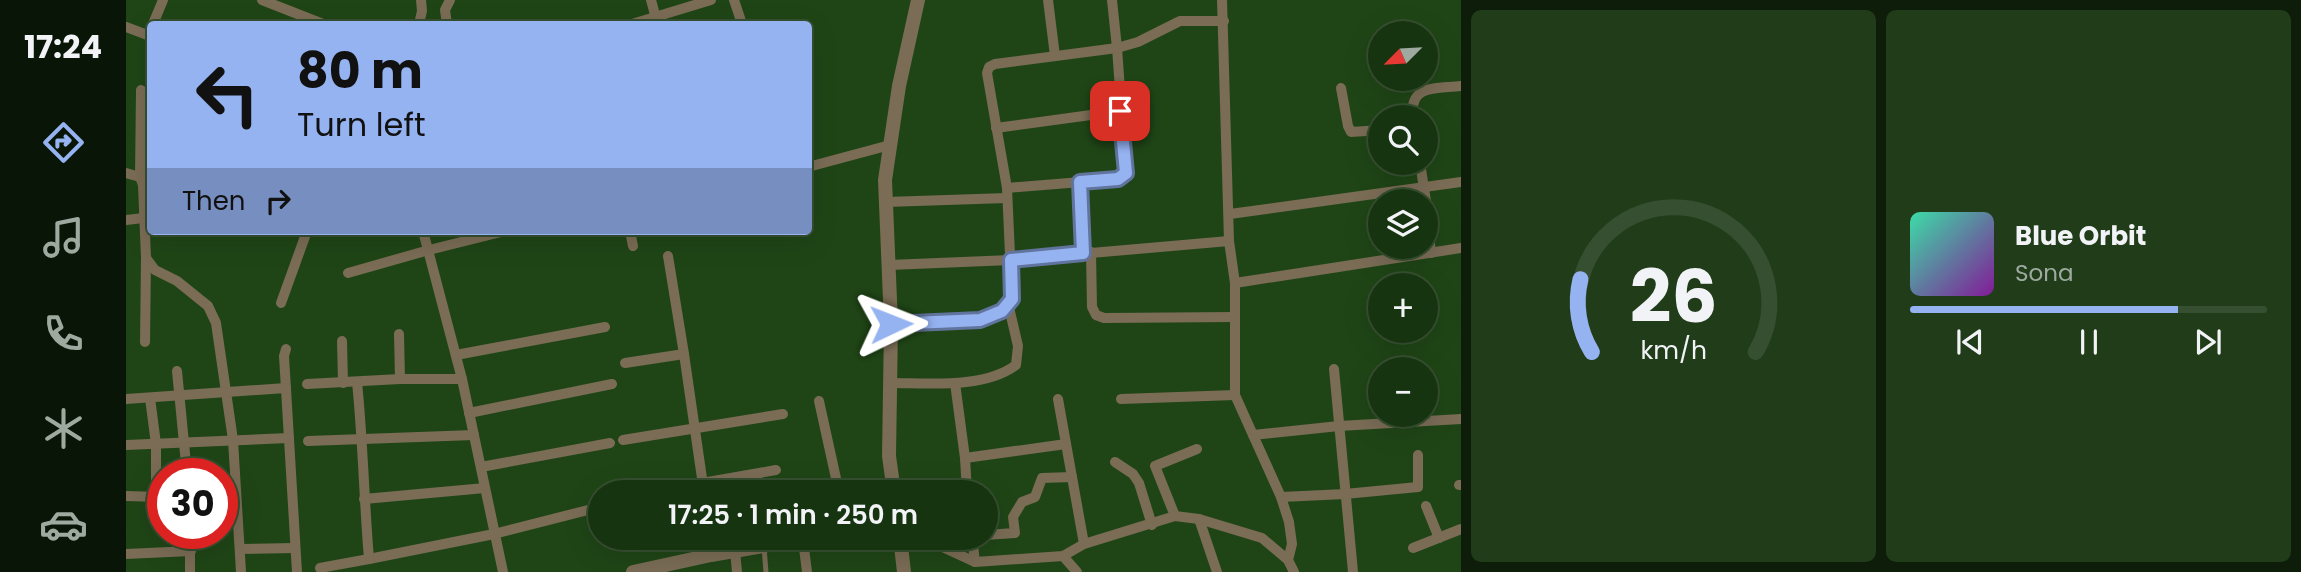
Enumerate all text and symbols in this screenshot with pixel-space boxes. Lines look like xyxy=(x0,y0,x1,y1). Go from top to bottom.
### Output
north arrow xyxy=(1368,21,1438,91)
map controls xyxy=(1368,21,1438,427)
text: 17:24 xyxy=(24,24,102,69)
text: 80 m xyxy=(297,37,423,105)
icon: left xyxy=(182,49,273,140)
pin xyxy=(1090,81,1150,141)
icon: arrive xyxy=(1101,92,1139,130)
text: Turn left xyxy=(297,102,426,147)
button: search xyxy=(1368,105,1438,175)
icon: directions xyxy=(39,118,88,167)
icon: right xyxy=(259,182,297,220)
text: Then xyxy=(182,183,245,219)
button: layers xyxy=(1368,189,1438,259)
icon: music xyxy=(39,213,88,262)
text: Blue Orbit xyxy=(2015,218,2146,254)
text: 26 xyxy=(1630,246,1717,347)
text: Sona xyxy=(2015,257,2074,289)
button: + xyxy=(1368,273,1438,343)
position arrow xyxy=(854,287,928,361)
icon: phone xyxy=(39,309,88,358)
icon: previous xyxy=(1951,323,1989,361)
icon: pause xyxy=(2070,323,2108,361)
icon: next xyxy=(2189,323,2227,361)
text: km/h xyxy=(1640,333,1707,368)
button: − xyxy=(1368,357,1438,427)
icon: climate xyxy=(39,404,88,453)
speed limit sign: 30 xyxy=(147,458,238,549)
text: 17:25 · 1 min · 250 m xyxy=(668,497,918,533)
icon: car xyxy=(39,500,88,549)

